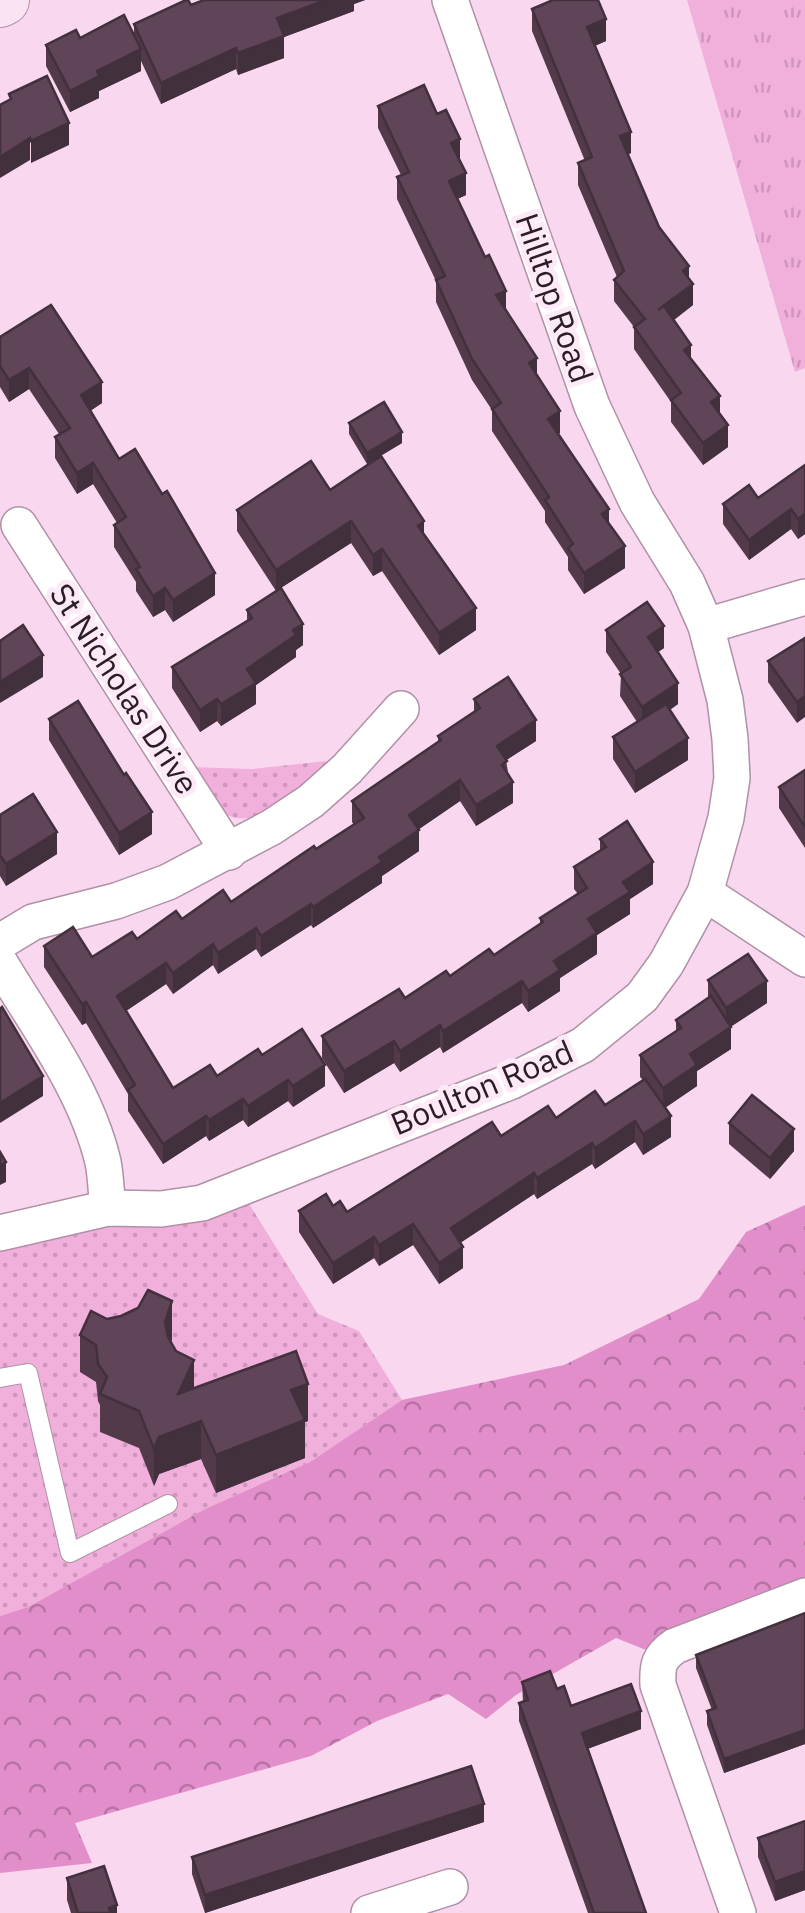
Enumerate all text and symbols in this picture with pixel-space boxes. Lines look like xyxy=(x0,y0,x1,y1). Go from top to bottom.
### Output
street label: Hilltop Road xyxy=(506,207,604,388)
street label: St Nicholas Drive xyxy=(41,575,209,802)
street label: Boulton Road xyxy=(384,1030,579,1144)

